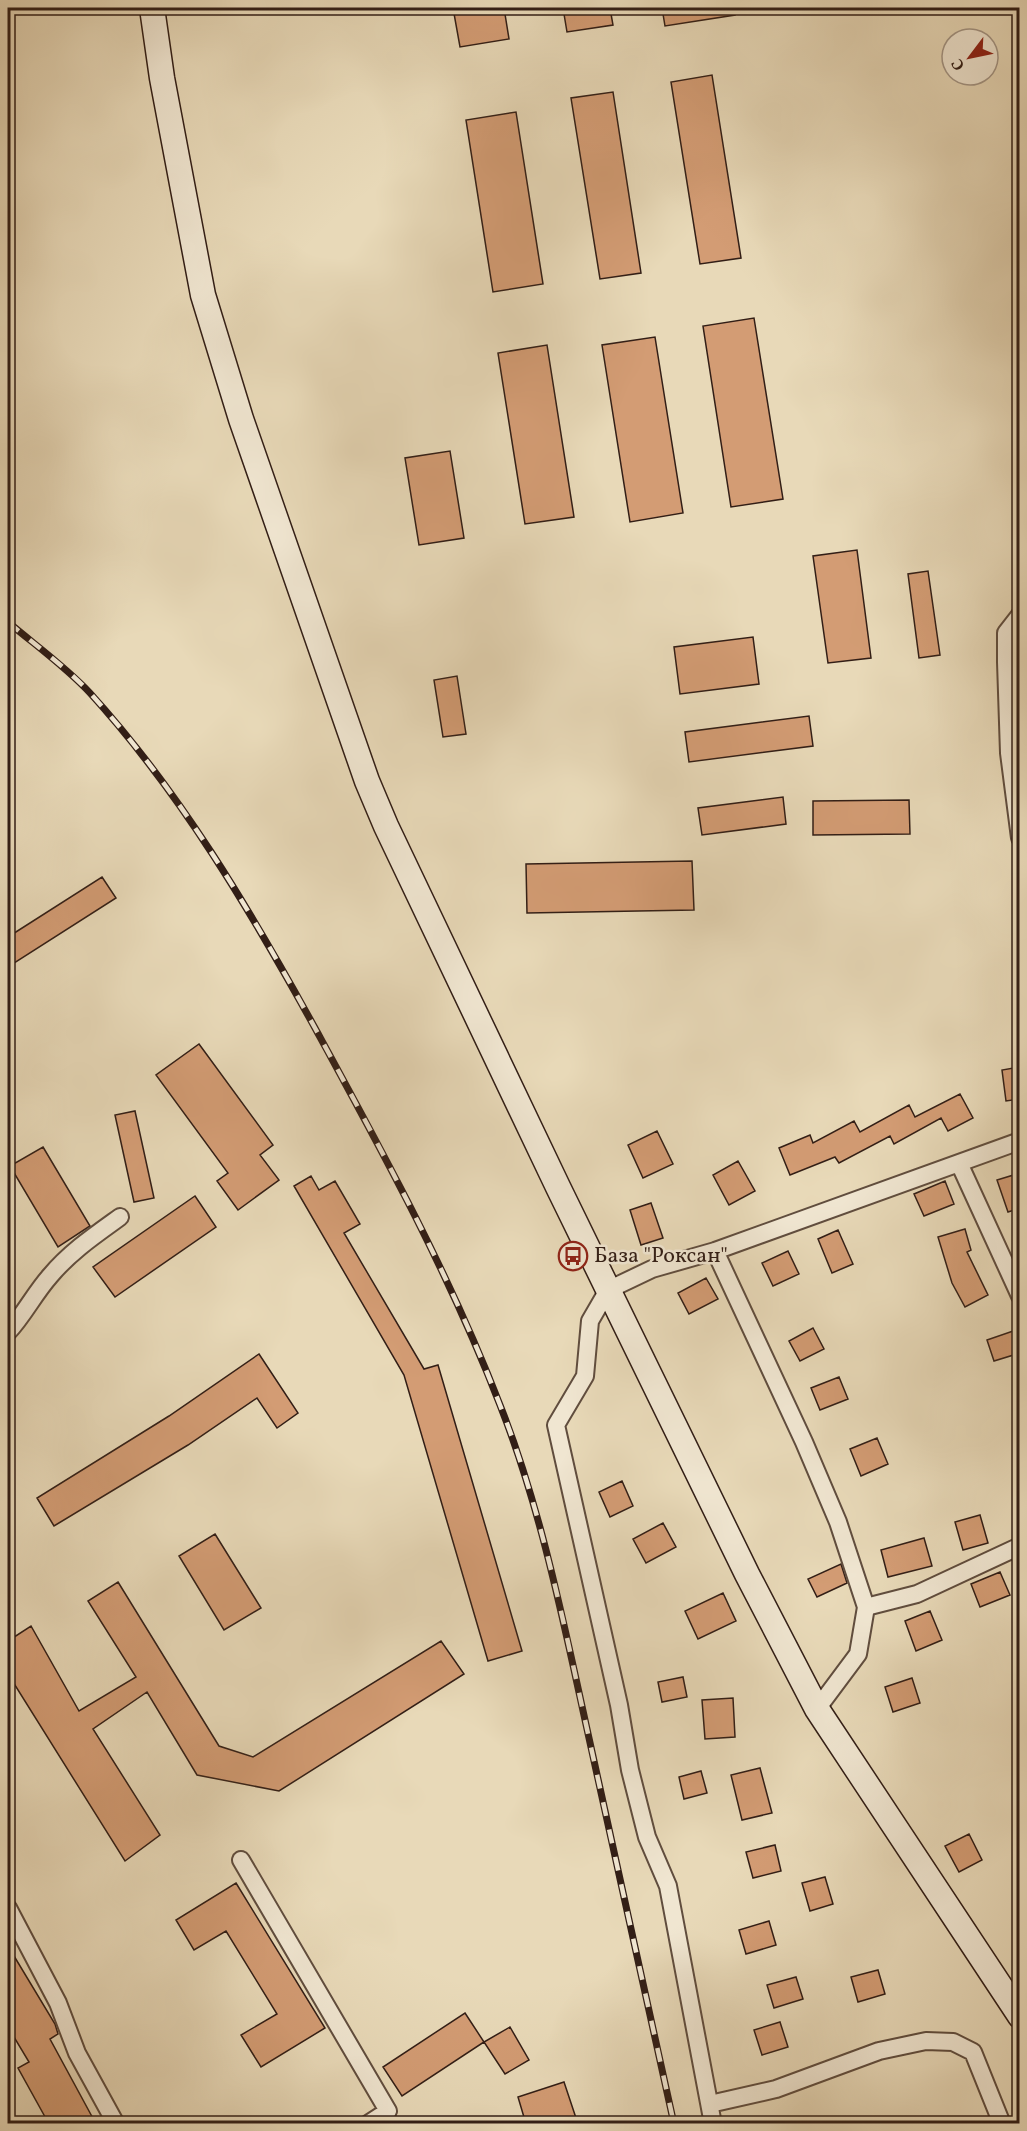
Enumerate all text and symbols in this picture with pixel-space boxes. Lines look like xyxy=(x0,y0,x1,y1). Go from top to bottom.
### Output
north arrow xyxy=(940,27,1000,87)
text: С xyxy=(947,54,971,74)
bus stop icon: База "Роксан" xyxy=(557,1240,589,1272)
place label: База "Роксан" xyxy=(594,1241,728,1272)

